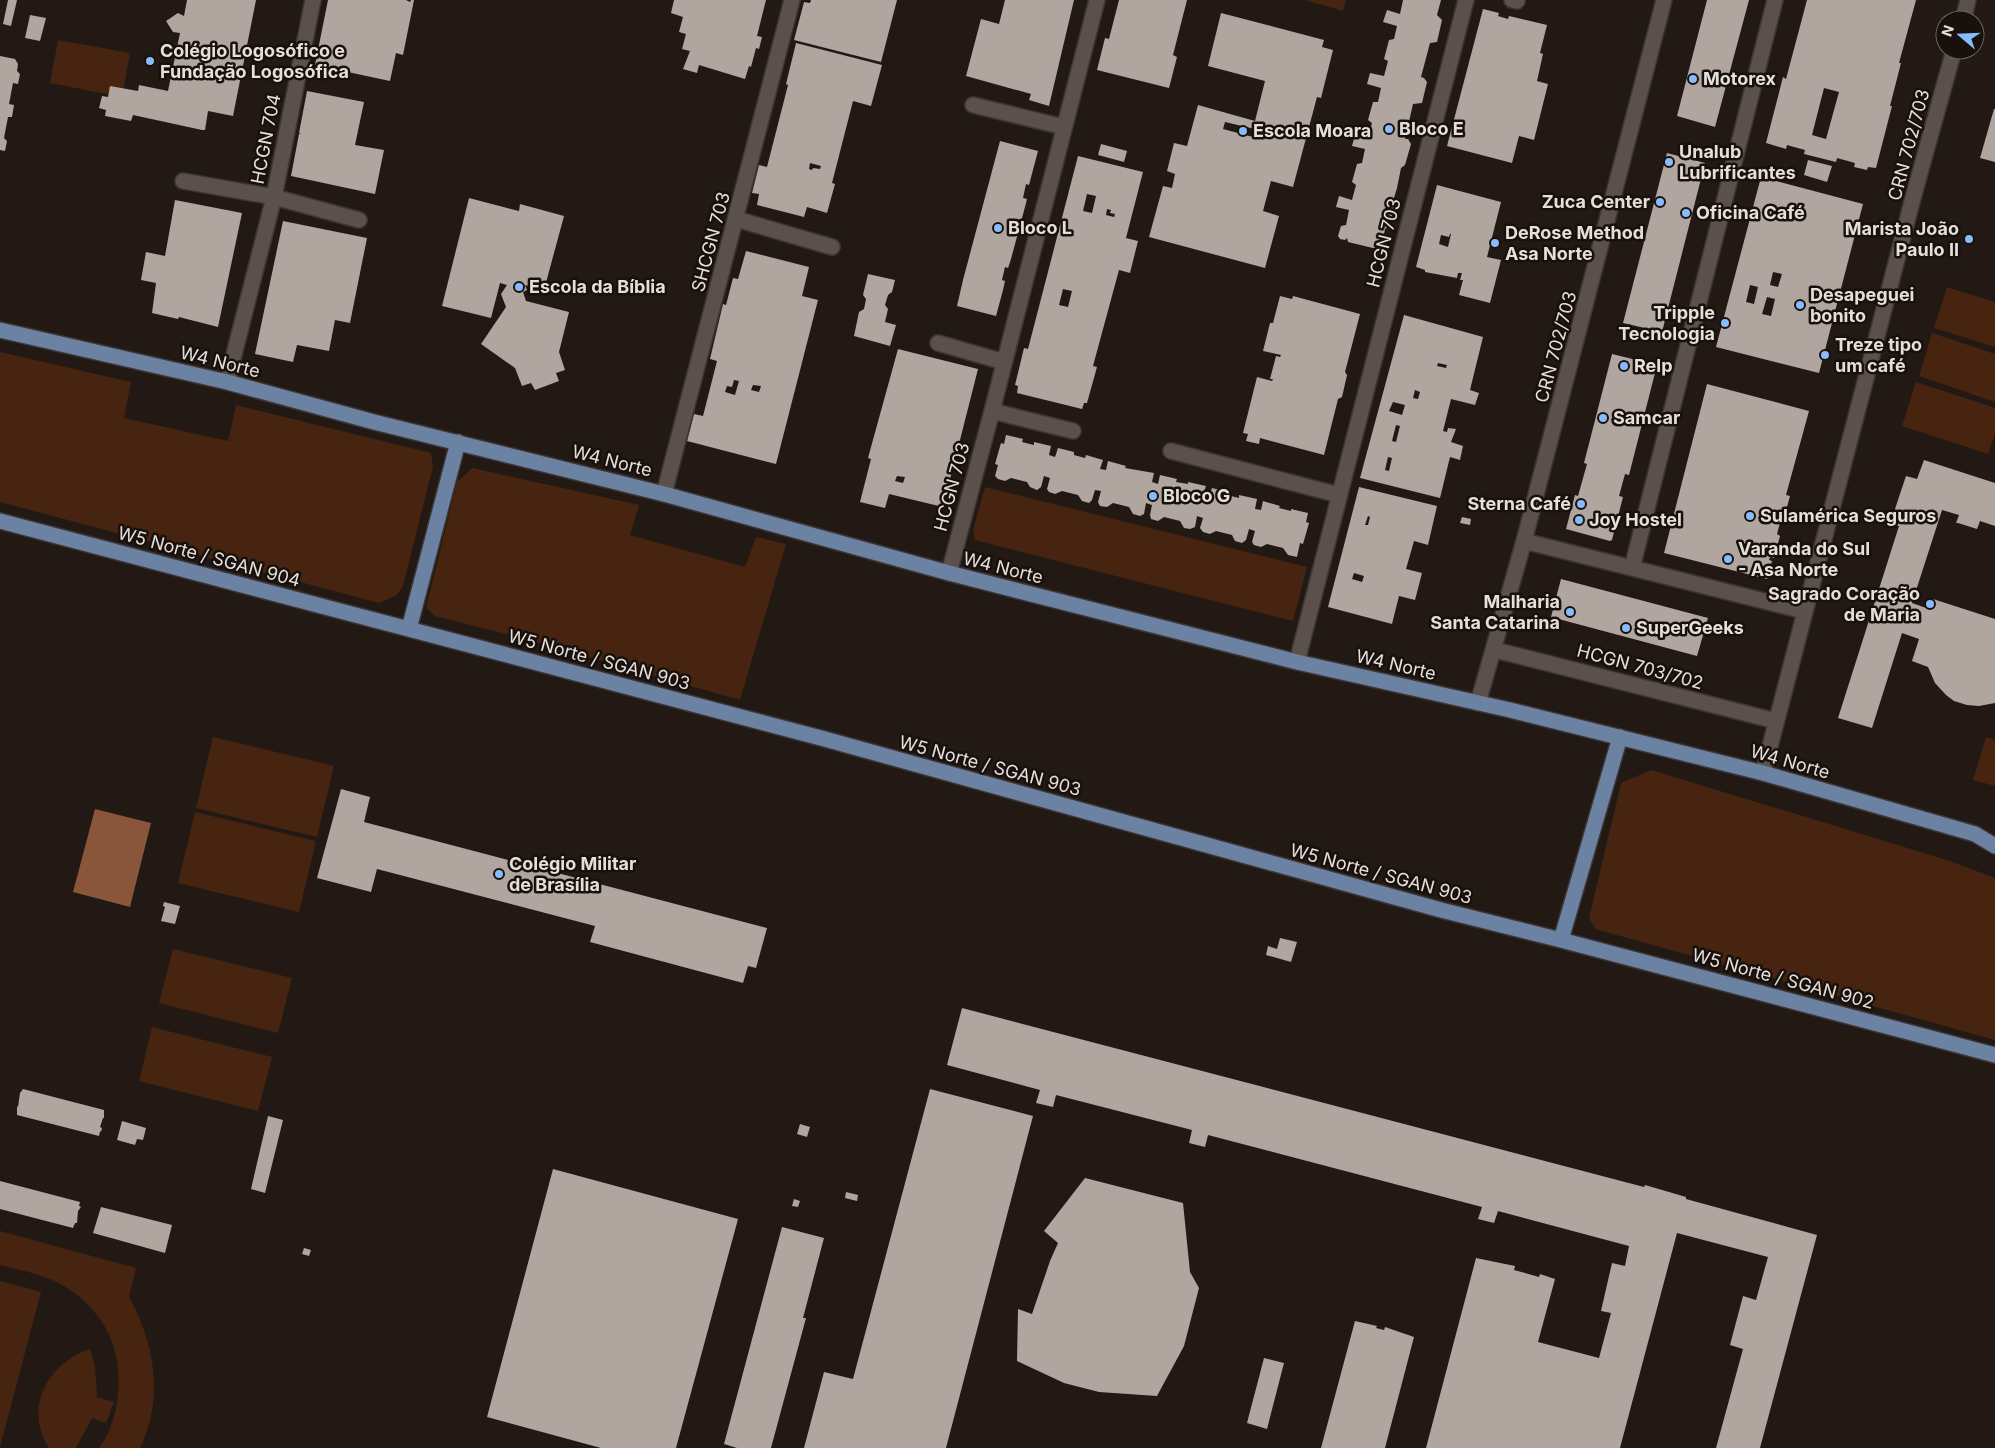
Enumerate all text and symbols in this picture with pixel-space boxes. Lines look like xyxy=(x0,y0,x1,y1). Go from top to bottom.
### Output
north arrow xyxy=(1935,10,1985,60)
text: N xyxy=(1937,23,1957,38)
place label: Colégio Logosófico e Fundação Logosófica xyxy=(160,40,349,82)
marker: Colégio Logosófico e Fundação Logosófica xyxy=(144,55,156,67)
place label: Motorex xyxy=(1703,68,1777,89)
marker: Motorex xyxy=(1687,73,1699,85)
street label: CRN 702/703 xyxy=(1884,87,1933,203)
street label: HCGN 704 xyxy=(246,92,285,186)
place label: Bloco E xyxy=(1399,118,1464,139)
place label: Escola Moara xyxy=(1253,120,1371,141)
marker: Bloco E xyxy=(1383,123,1395,135)
marker: Escola Moara xyxy=(1237,125,1249,137)
place label: Unalub Lubrificantes xyxy=(1679,141,1796,183)
marker: Unalub Lubrificantes xyxy=(1663,156,1675,168)
street label: SHCGN 703 xyxy=(687,190,734,294)
place label: Zuca Center xyxy=(1542,191,1650,212)
street label: HCGN 703 xyxy=(1362,196,1405,290)
marker: Zuca Center xyxy=(1654,196,1666,208)
place label: Oficina Café xyxy=(1696,202,1805,223)
marker: Oficina Café xyxy=(1680,207,1692,219)
place label: Bloco L xyxy=(1008,217,1072,238)
place label: Marista João Paulo II xyxy=(1845,218,1959,260)
marker: Bloco L xyxy=(992,222,1004,234)
place label: DeRose Method Asa Norte xyxy=(1505,222,1644,264)
marker: Marista João Paulo II xyxy=(1963,233,1975,245)
marker: DeRose Method Asa Norte xyxy=(1489,237,1501,249)
place label: Escola da Bíblia xyxy=(529,276,666,297)
marker: Escola da Bíblia xyxy=(513,281,525,293)
place label: Desapeguei bonito xyxy=(1810,284,1915,326)
street label: CRN 702/703 xyxy=(1531,289,1580,405)
marker: Desapeguei bonito xyxy=(1794,299,1806,311)
place label: Tripple Tecnologia xyxy=(1618,302,1715,344)
marker: Tripple Tecnologia xyxy=(1719,317,1731,329)
place label: Treze tipo um café xyxy=(1835,334,1922,376)
street label: W4 Norte xyxy=(178,341,262,382)
marker: Treze tipo um café xyxy=(1819,349,1831,361)
place label: Relp xyxy=(1634,355,1673,376)
marker: Relp xyxy=(1618,360,1630,372)
place label: Samcar xyxy=(1613,407,1680,428)
marker: Samcar xyxy=(1597,412,1609,424)
street label: W4 Norte xyxy=(570,440,654,481)
street label: HCGN 703 xyxy=(930,440,973,534)
place label: Bloco G xyxy=(1163,485,1230,506)
marker: Bloco G xyxy=(1147,490,1159,502)
place label: Sterna Café xyxy=(1467,493,1571,514)
marker: Sterna Café xyxy=(1575,498,1587,510)
place label: Sulamérica Seguros xyxy=(1760,505,1936,526)
place label: Joy Hostel xyxy=(1589,509,1682,530)
marker: Sulamérica Seguros xyxy=(1744,510,1756,522)
marker: Joy Hostel xyxy=(1573,514,1585,526)
street label: W5 Norte / SGAN 904 xyxy=(116,522,303,591)
place label: Varanda do Sul - Asa Norte xyxy=(1738,538,1870,580)
street label: W4 Norte xyxy=(961,547,1045,588)
marker: Varanda do Sul - Asa Norte xyxy=(1722,553,1734,565)
place label: Sagrado Coração de Maria xyxy=(1768,583,1920,625)
place label: Malharia Santa Catarina xyxy=(1430,591,1560,633)
marker: Sagrado Coração de Maria xyxy=(1924,598,1936,610)
marker: Malharia Santa Catarina xyxy=(1564,606,1576,618)
place label: SuperGeeks xyxy=(1636,617,1744,638)
marker: SuperGeeks xyxy=(1620,622,1632,634)
street label: W5 Norte / SGAN 903 xyxy=(506,625,692,694)
street label: HCGN 703/702 xyxy=(1575,640,1705,693)
street label: W4 Norte xyxy=(1354,645,1438,684)
street label: W5 Norte / SGAN 903 xyxy=(897,731,1083,800)
street label: W4 Norte xyxy=(1748,740,1832,783)
street label: W5 Norte / SGAN 903 xyxy=(1288,839,1474,908)
place label: Colégio Militar de Brasília xyxy=(509,853,636,895)
marker: Colégio Militar de Brasília xyxy=(493,868,505,880)
street label: W5 Norte / SGAN 902 xyxy=(1690,944,1876,1013)

